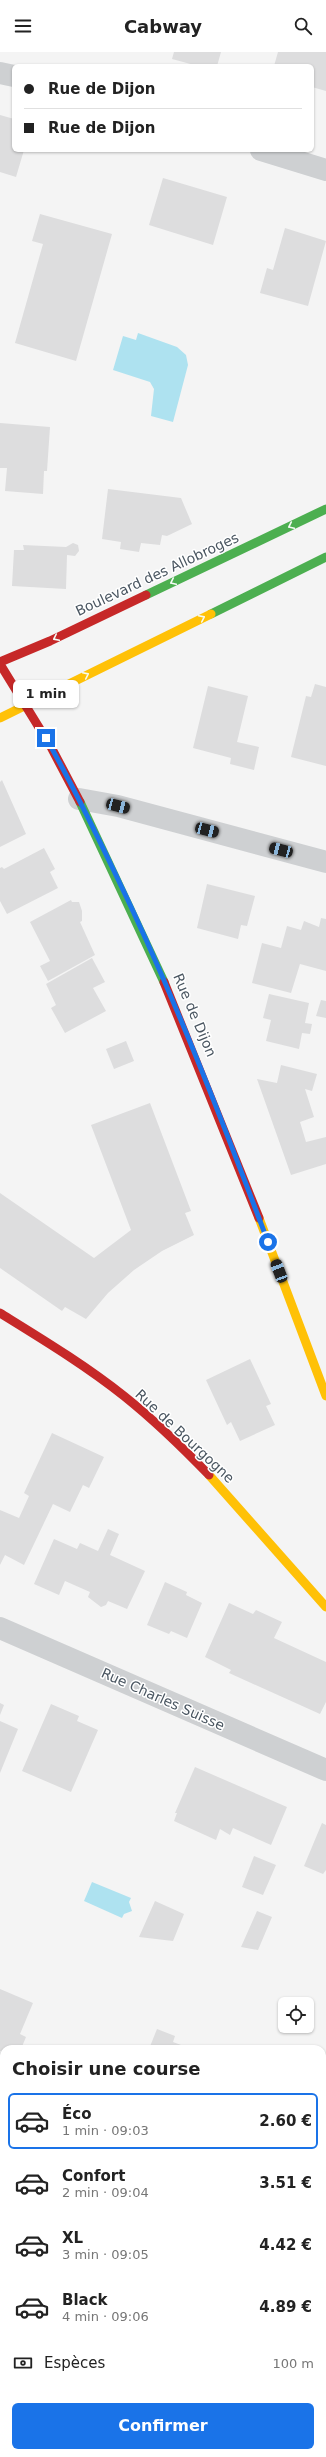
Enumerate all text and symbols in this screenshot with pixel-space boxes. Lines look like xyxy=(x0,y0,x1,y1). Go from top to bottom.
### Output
icon: menu xyxy=(12,15,34,37)
icon: search xyxy=(292,15,314,37)
text: Cabway xyxy=(124,16,202,37)
text: Rue de Dijon xyxy=(48,80,155,98)
text: Rue de Dijon xyxy=(48,119,155,137)
one-way arrow xyxy=(287,521,295,529)
street label: Boulevard des Allobroges xyxy=(73,529,241,619)
one-way arrow xyxy=(170,577,178,585)
one-way arrow xyxy=(198,615,205,623)
one-way arrow xyxy=(53,633,60,641)
one-way arrow xyxy=(81,672,89,680)
callout: 1 min xyxy=(13,680,79,708)
text: 1 min xyxy=(26,686,66,701)
route end xyxy=(37,729,55,747)
car xyxy=(105,797,131,815)
car xyxy=(194,821,220,839)
car xyxy=(268,841,294,859)
street label: Rue de Dijon xyxy=(170,971,220,1059)
route start xyxy=(259,1233,277,1251)
car xyxy=(269,1258,289,1284)
street label: Rue de Bourgogne xyxy=(132,1386,238,1486)
street label: Rue Charles Suisse xyxy=(99,1665,227,1733)
map controls xyxy=(278,1997,314,2033)
button: locate xyxy=(278,1997,314,2033)
text: Choisir une course xyxy=(12,2058,200,2079)
icon: car xyxy=(14,2103,50,2139)
text: Éco xyxy=(62,2105,91,2123)
text: 2.60 € xyxy=(259,2112,312,2130)
text: 1 min · 09:03 xyxy=(62,2123,149,2138)
icon: car xyxy=(14,2165,50,2201)
text: Confort xyxy=(62,2167,125,2185)
text: 3.51 € xyxy=(259,2174,312,2192)
text: 2 min · 09:04 xyxy=(62,2185,149,2200)
icon: car xyxy=(14,2227,50,2263)
text: XL xyxy=(62,2229,83,2247)
text: 4.42 € xyxy=(259,2236,312,2254)
text: 3 min · 09:05 xyxy=(62,2247,149,2262)
icon: car xyxy=(14,2289,50,2325)
text: Black xyxy=(62,2291,108,2309)
text: 4.89 € xyxy=(259,2298,312,2316)
text: 4 min · 09:06 xyxy=(62,2309,149,2324)
icon: cash xyxy=(12,2352,34,2374)
text: Espèces xyxy=(44,2354,105,2372)
text: 100 m xyxy=(272,2356,314,2371)
button: Confirmer xyxy=(12,2403,314,2449)

